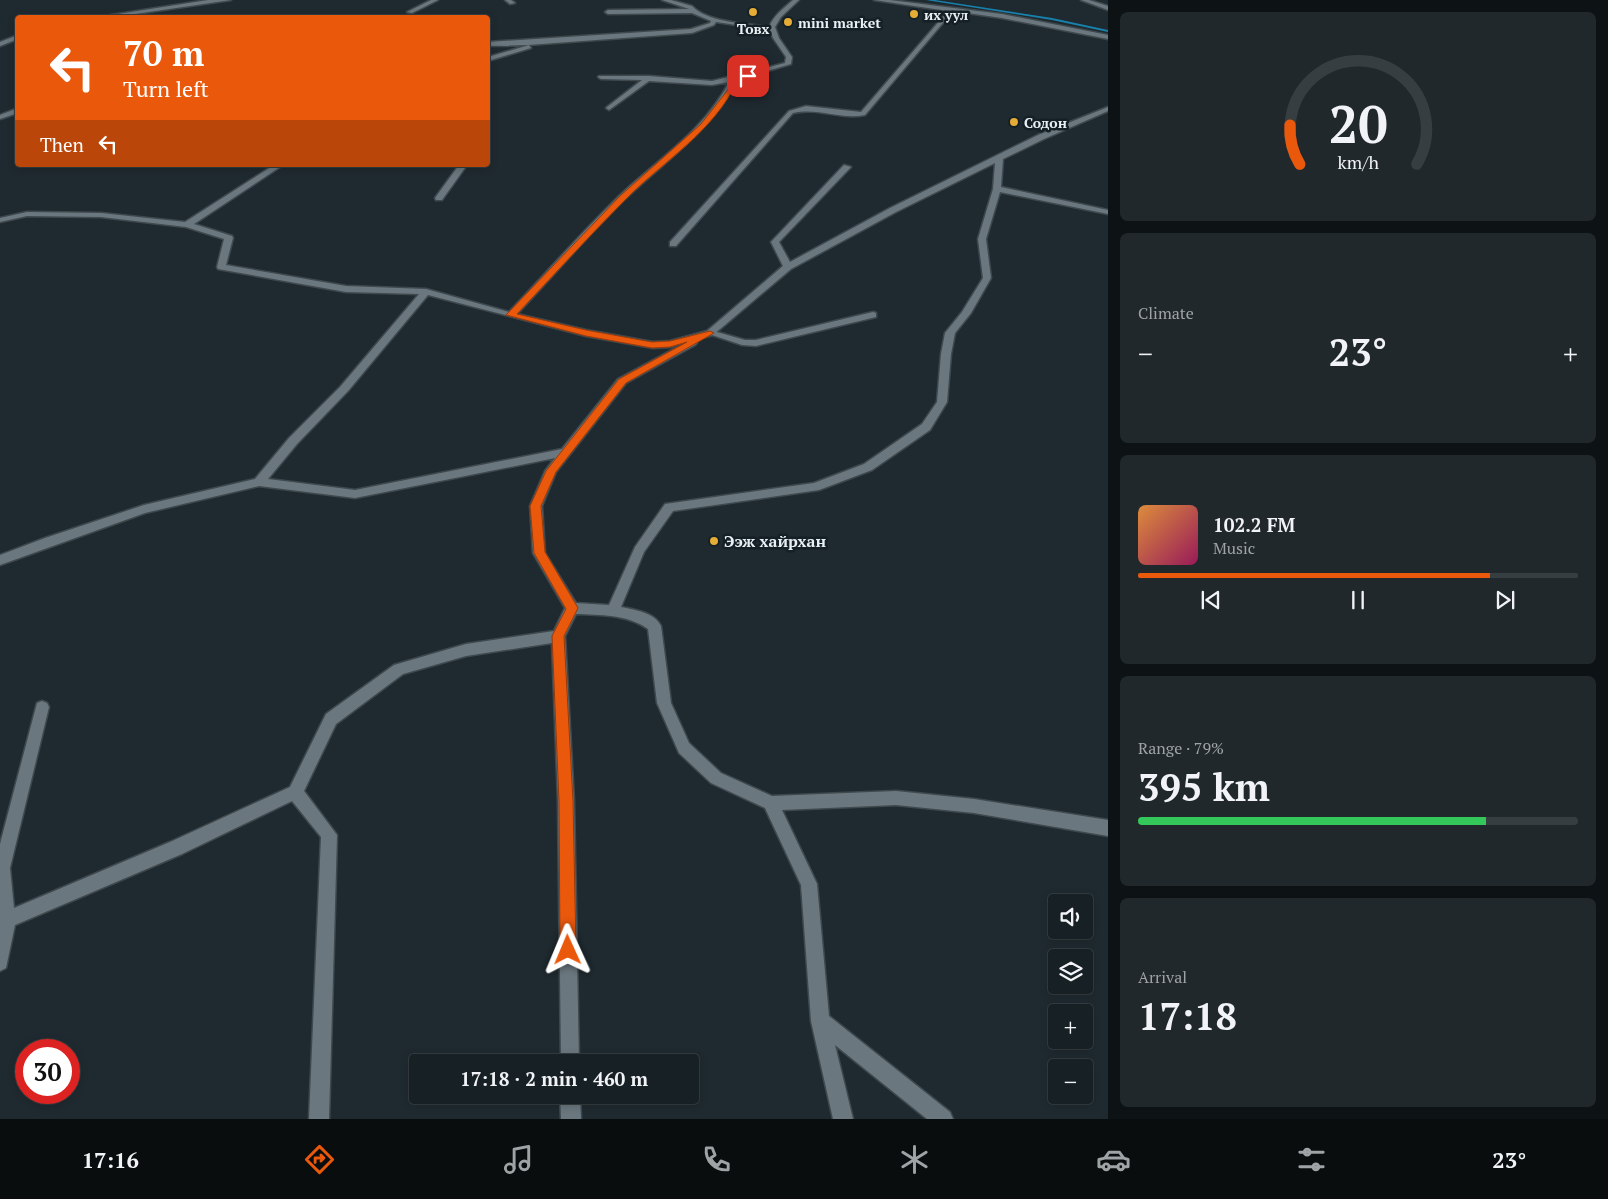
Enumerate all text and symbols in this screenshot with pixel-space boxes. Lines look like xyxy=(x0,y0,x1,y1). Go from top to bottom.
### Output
place label: их уул xyxy=(924,5,968,24)
marker: Товх xyxy=(747,6,759,18)
marker: их уул xyxy=(908,8,920,20)
place label: mini market xyxy=(798,13,881,32)
marker: mini market xyxy=(782,16,794,28)
place label: Товх xyxy=(737,19,769,38)
text: 70 m xyxy=(123,30,204,76)
icon: left xyxy=(40,35,105,100)
pin xyxy=(727,55,769,97)
icon: arrive xyxy=(734,62,762,90)
text: Turn left xyxy=(123,74,209,103)
text: 20 xyxy=(1329,89,1387,158)
place label: Содон xyxy=(1024,113,1067,132)
marker: Содон xyxy=(1008,116,1020,128)
icon: left xyxy=(94,130,122,158)
text: Then xyxy=(40,132,84,157)
text: km/h xyxy=(1337,150,1379,174)
text: Climate xyxy=(1138,302,1194,324)
text: 23° xyxy=(1329,327,1387,377)
text: − xyxy=(1138,335,1153,372)
text: + xyxy=(1563,335,1578,372)
text: 102.2 FM xyxy=(1213,512,1295,537)
place label: Ээж хайрхан xyxy=(724,530,826,552)
marker: Ээж хайрхан xyxy=(708,535,720,547)
text: Music xyxy=(1213,537,1255,559)
icon: previous xyxy=(1197,586,1225,614)
icon: pause xyxy=(1344,586,1372,614)
icon: next xyxy=(1491,586,1519,614)
text: Range · 79% xyxy=(1138,737,1224,759)
text: 395 km xyxy=(1138,762,1270,812)
map controls xyxy=(1048,894,1093,1104)
button: sound xyxy=(1048,894,1093,939)
position arrow xyxy=(541,923,593,975)
button: layers xyxy=(1048,949,1093,994)
text: Arrival xyxy=(1138,966,1187,988)
text: 17:18 xyxy=(1138,991,1237,1041)
button: + xyxy=(1048,1004,1093,1049)
speed limit sign: 30 xyxy=(15,1039,80,1104)
button: − xyxy=(1048,1059,1093,1104)
text: 17:18 · 2 min · 460 m xyxy=(460,1066,648,1091)
icon: directions xyxy=(302,1142,337,1177)
icon: music xyxy=(501,1142,536,1177)
icon: phone xyxy=(699,1142,734,1177)
icon: climate xyxy=(897,1142,932,1177)
icon: car xyxy=(1096,1142,1131,1177)
icon: filters xyxy=(1294,1142,1329,1177)
text: 17:16 xyxy=(82,1145,139,1174)
text: 23° xyxy=(1492,1145,1526,1174)

